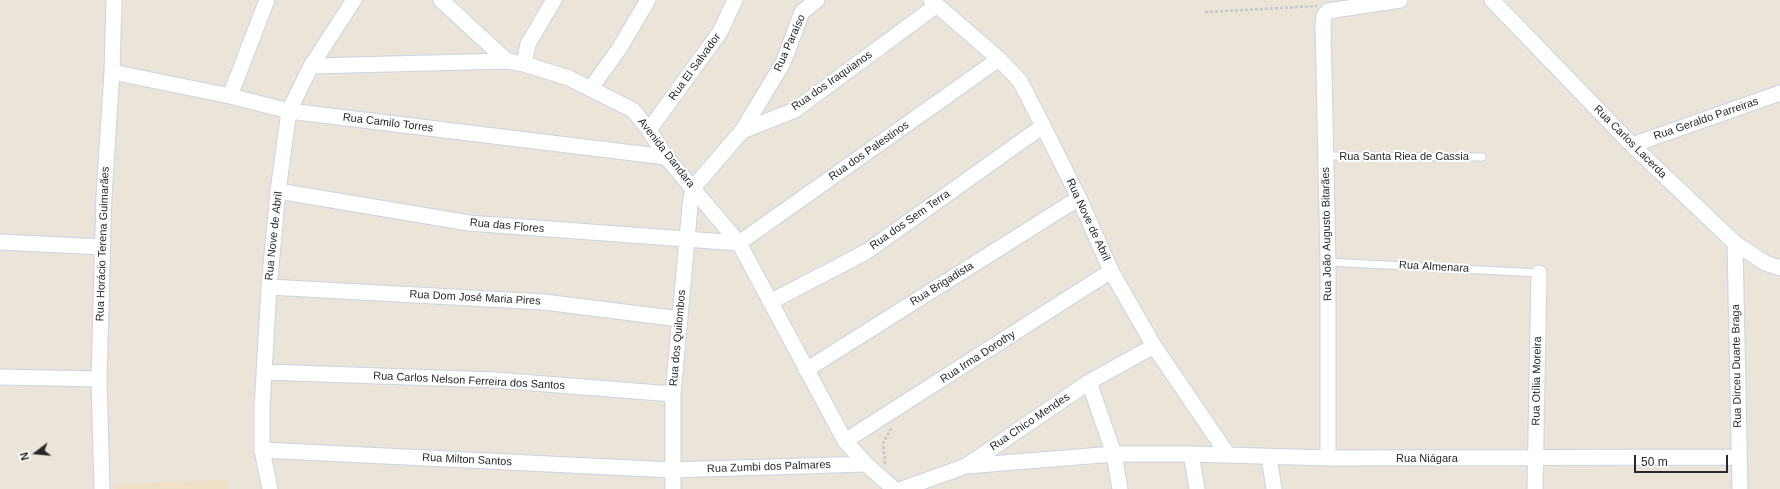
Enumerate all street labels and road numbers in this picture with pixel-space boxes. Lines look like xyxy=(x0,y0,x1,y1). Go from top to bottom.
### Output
street label: Rua Paraíso xyxy=(772,12,808,74)
street label: Rua El Salvador xyxy=(666,31,724,103)
street label: Rua dos Iraquianos xyxy=(789,48,875,114)
street label: Rua Geraldo Parreiras xyxy=(1652,95,1760,143)
street label: Rua Carlos Lacerda xyxy=(1591,103,1669,181)
street label: Rua Camilo Torres xyxy=(342,111,434,135)
street label: Avenida Dandara xyxy=(635,116,697,190)
street label: Rua dos Palestinos xyxy=(826,118,912,184)
street label: Rua Santa Riea de Cassia xyxy=(1339,150,1469,164)
street label: Rua Horácio Terena Guimarães xyxy=(94,166,112,322)
street label: Rua João Augusto Bitarães xyxy=(1319,167,1335,301)
street label: Rua Nove de Abril xyxy=(1063,177,1113,263)
street label: Rua dos Sem Terra xyxy=(867,187,953,253)
street label: Rua Nove de Abril xyxy=(263,191,285,281)
street label: Rua das Flores xyxy=(469,216,545,236)
street label: Rua Brigadista xyxy=(908,259,976,309)
street label: Rua Almenara xyxy=(1399,259,1469,275)
street label: Rua Dom José Maria Pires xyxy=(409,288,541,308)
street label: Rua dos Quilombos xyxy=(667,289,689,387)
street label: Rua Dirceu Duarte Braga xyxy=(1729,304,1745,428)
street label: Rua Irma Dorothy xyxy=(938,328,1018,386)
street label: Rua Otília Moreira xyxy=(1530,336,1544,426)
street label: Rua Carlos Nelson Ferreira dos Santos xyxy=(373,369,565,393)
street label: Rua Chico Mendes xyxy=(988,390,1072,454)
street label: Rua Milton Santos xyxy=(422,451,512,469)
street label: Rua Niágara xyxy=(1396,452,1458,466)
street label: Rua Zumbi dos Palmares xyxy=(707,458,831,476)

